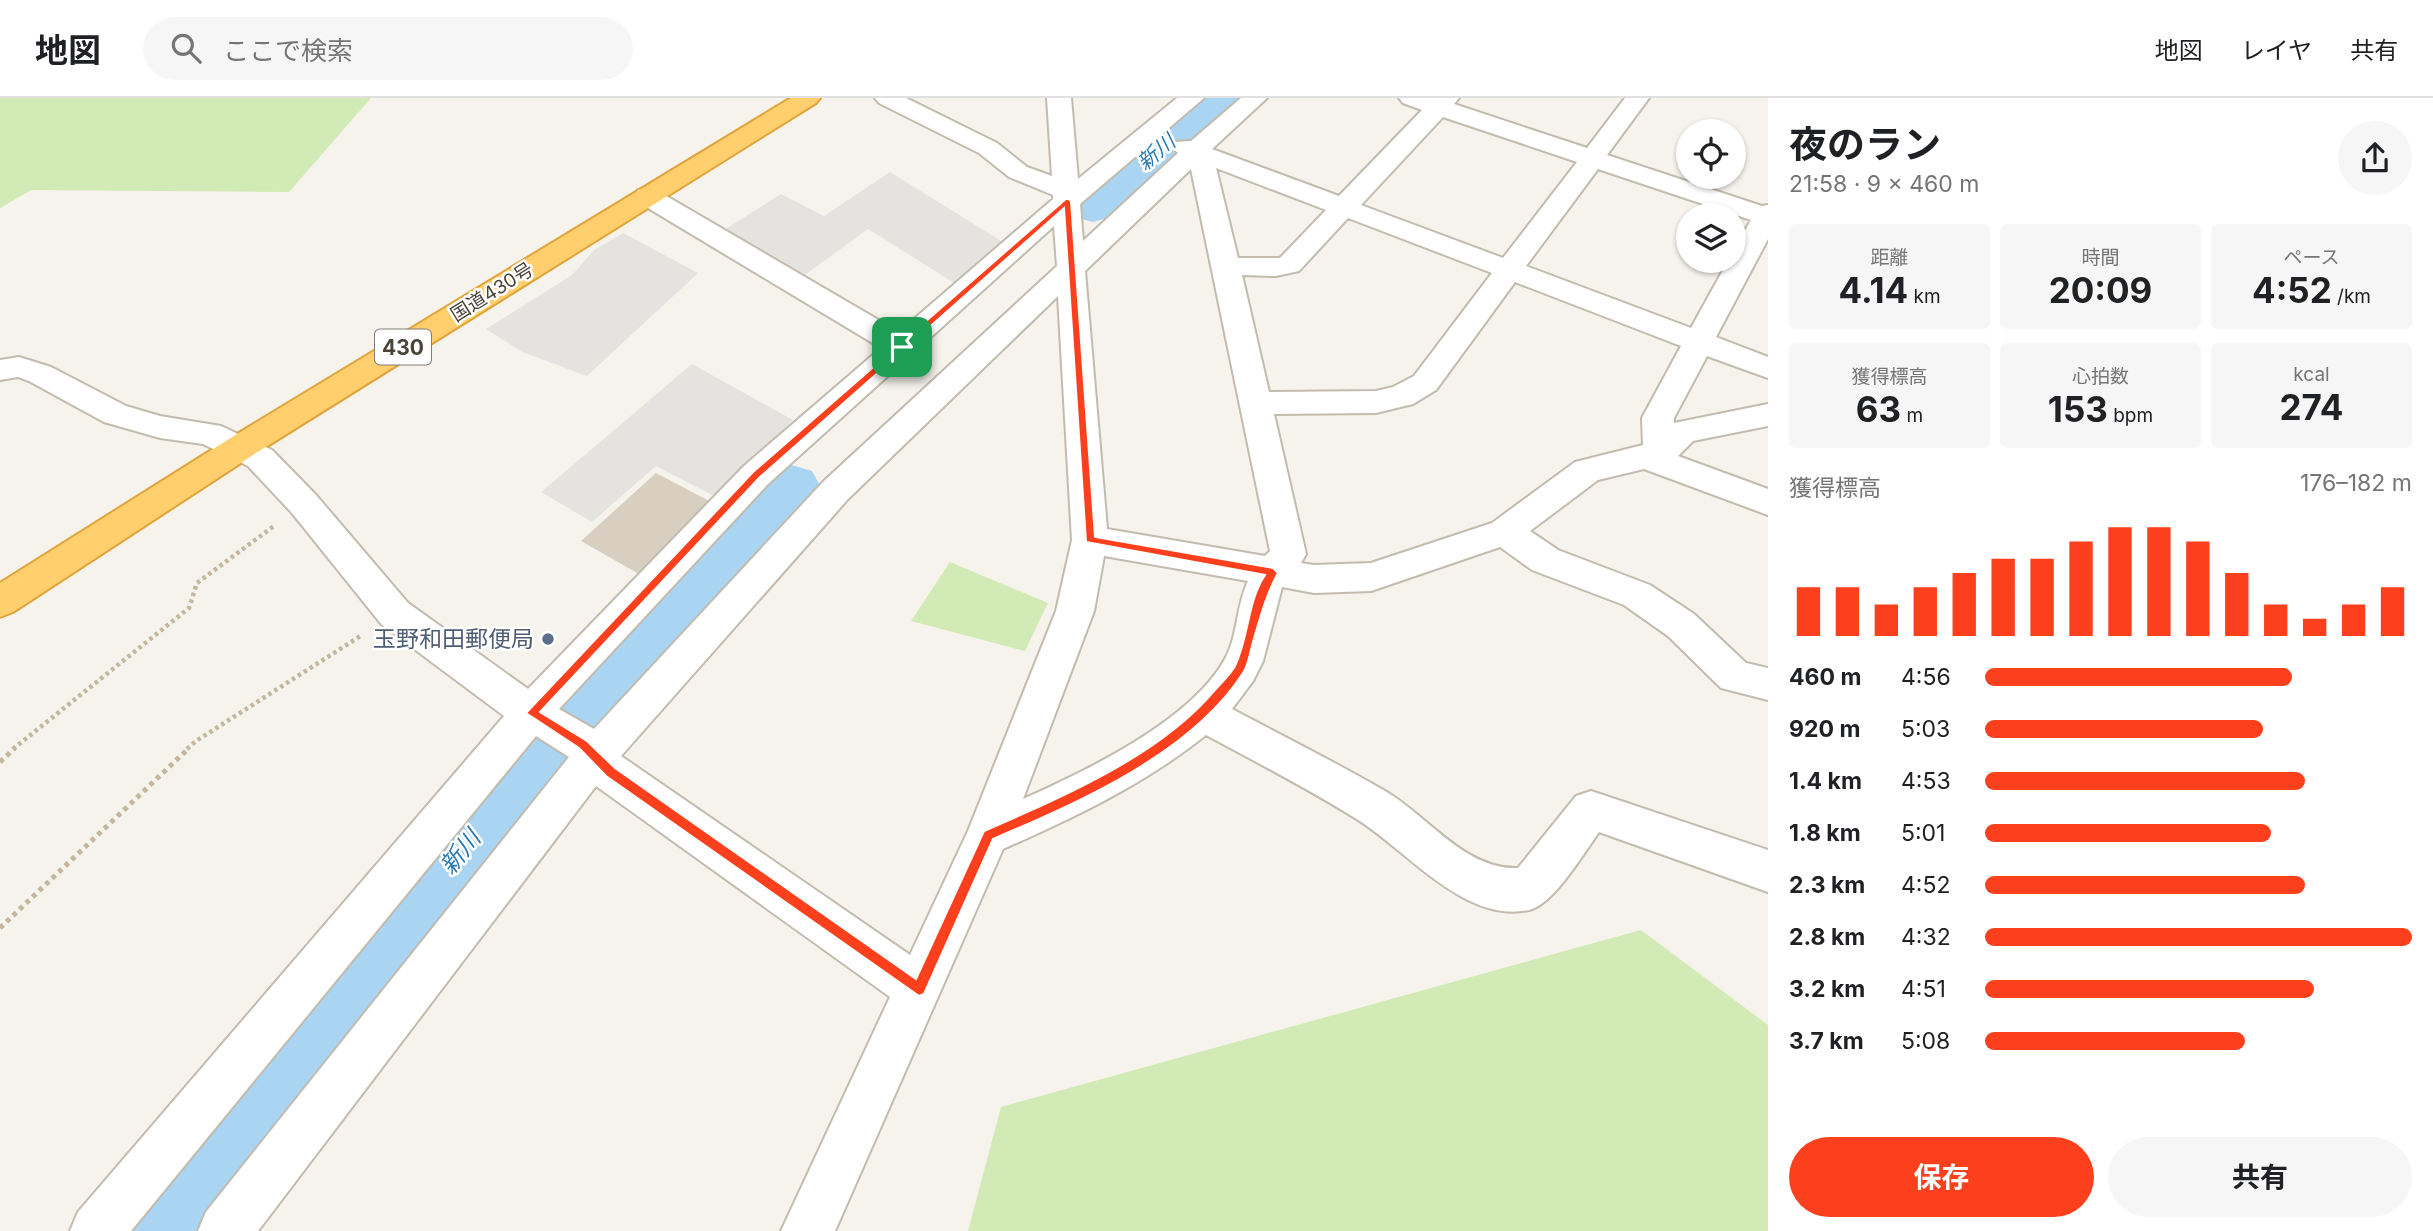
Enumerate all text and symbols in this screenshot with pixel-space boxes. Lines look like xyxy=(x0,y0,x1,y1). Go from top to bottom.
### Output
search box xyxy=(143,17,633,80)
icon: search xyxy=(167,29,205,67)
text: 地図 xyxy=(35,30,101,70)
text: ここで検索 xyxy=(223,35,353,66)
text: 地図 xyxy=(2155,36,2203,65)
text: レイヤ xyxy=(2241,36,2312,65)
text: 共有 xyxy=(2350,36,2398,65)
map controls xyxy=(1676,119,1746,273)
button: locate xyxy=(1676,119,1746,189)
text: 夜のラン xyxy=(1789,121,1941,167)
button: share xyxy=(2338,121,2412,195)
water label: 新川 xyxy=(1132,128,1182,175)
text: 21:58 · 9 × 460 m xyxy=(1789,170,1979,198)
button: layers xyxy=(1676,203,1746,273)
text: 距離 xyxy=(1870,246,1909,269)
text: 時間 xyxy=(2081,246,2120,269)
text: ペース xyxy=(2283,246,2340,269)
street label: 国道430号 xyxy=(446,258,538,326)
text: 4.14 xyxy=(1838,269,1908,311)
text: 20:09 xyxy=(2049,269,2152,311)
text: 4:52 xyxy=(2252,269,2332,311)
text: km xyxy=(1908,285,1941,308)
text: /km xyxy=(2332,285,2371,308)
pin xyxy=(872,317,932,377)
icon: arrive xyxy=(883,328,921,366)
road number: 430 xyxy=(375,330,431,364)
text: kcal xyxy=(2293,363,2330,386)
text: 獲得標高 xyxy=(1851,365,1928,388)
text: 心拍数 xyxy=(2072,365,2129,388)
text: 274 xyxy=(2279,386,2344,428)
text: 63 xyxy=(1856,388,1901,430)
text: 153 xyxy=(2048,388,2108,430)
text: m xyxy=(1901,404,1923,427)
text: bpm xyxy=(2108,404,2153,427)
text: 176–182 m xyxy=(2300,469,2412,497)
text: 獲得標高 xyxy=(1789,474,1881,502)
place label: 玉野和田郵便局 xyxy=(373,625,534,653)
marker: 玉野和田郵便局 xyxy=(540,631,556,647)
text: 460 m xyxy=(1789,663,1861,691)
text: 4:56 xyxy=(1901,663,1951,691)
text: 920 m xyxy=(1789,715,1860,743)
text: 5:03 xyxy=(1901,715,1950,743)
text: 1.4 km xyxy=(1789,767,1862,795)
text: 4:53 xyxy=(1901,767,1951,795)
text: 1.8 km xyxy=(1789,819,1861,847)
text: 5:01 xyxy=(1901,819,1945,847)
water label: 新川 xyxy=(434,822,488,880)
text: 2.3 km xyxy=(1789,871,1865,899)
text: 4:52 xyxy=(1901,871,1951,899)
text: 2.8 km xyxy=(1789,923,1865,951)
text: 4:32 xyxy=(1901,923,1951,951)
text: 3.2 km xyxy=(1789,975,1865,1003)
text: 4:51 xyxy=(1901,975,1946,1003)
text: 3.7 km xyxy=(1789,1027,1864,1055)
text: 5:08 xyxy=(1901,1027,1950,1055)
button: 保存 xyxy=(1789,1137,2094,1217)
button: 共有 xyxy=(2108,1137,2412,1217)

